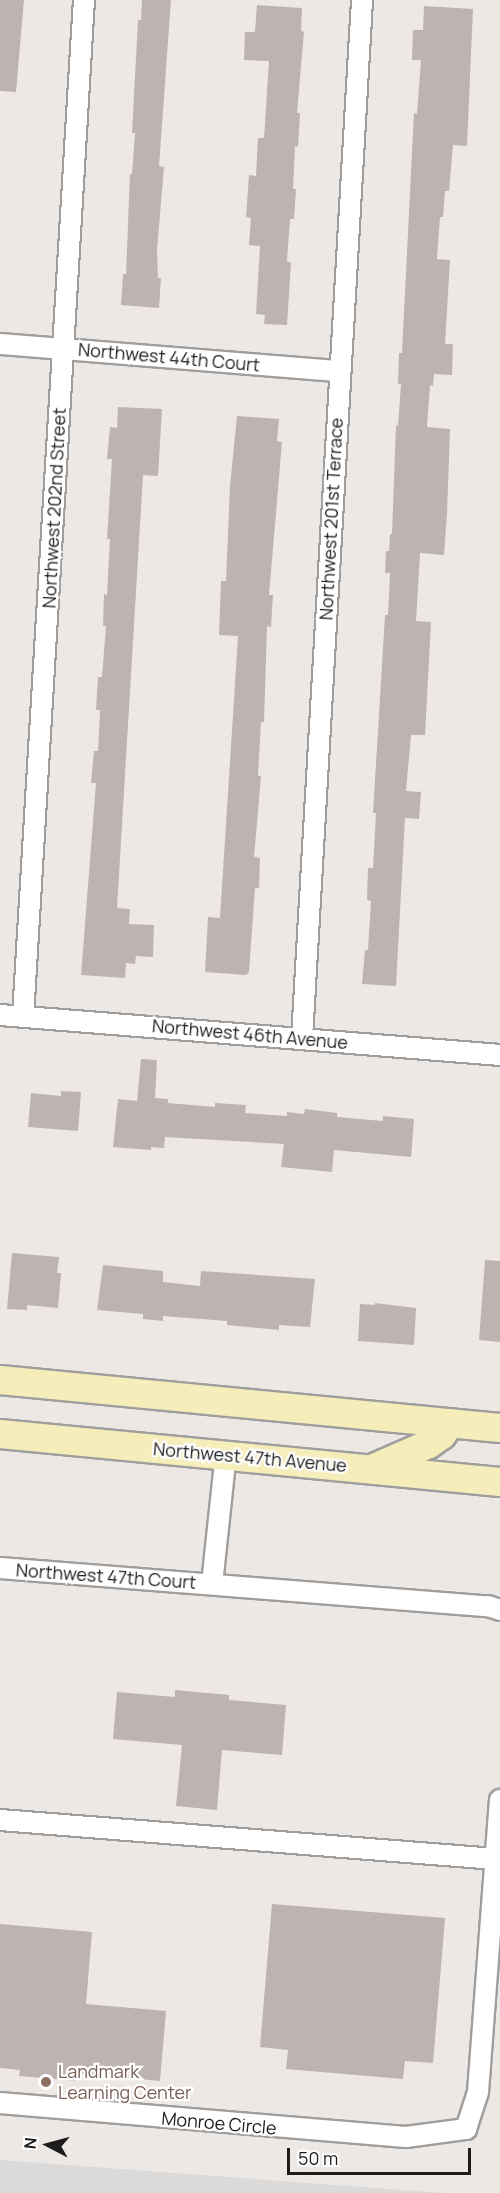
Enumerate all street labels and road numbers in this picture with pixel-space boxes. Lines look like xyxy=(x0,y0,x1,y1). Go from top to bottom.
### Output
street label: Northwest 44th Court xyxy=(77,338,261,376)
street label: Northwest 202nd Street xyxy=(38,407,70,609)
street label: Northwest 201st Terrace xyxy=(315,417,347,621)
street label: Northwest 46th Avenue xyxy=(151,1015,349,1053)
street label: Northwest 47th Avenue xyxy=(152,1438,348,1476)
street label: Northwest 47th Court xyxy=(15,1559,197,1593)
street label: Monroe Circle xyxy=(161,2107,277,2139)

